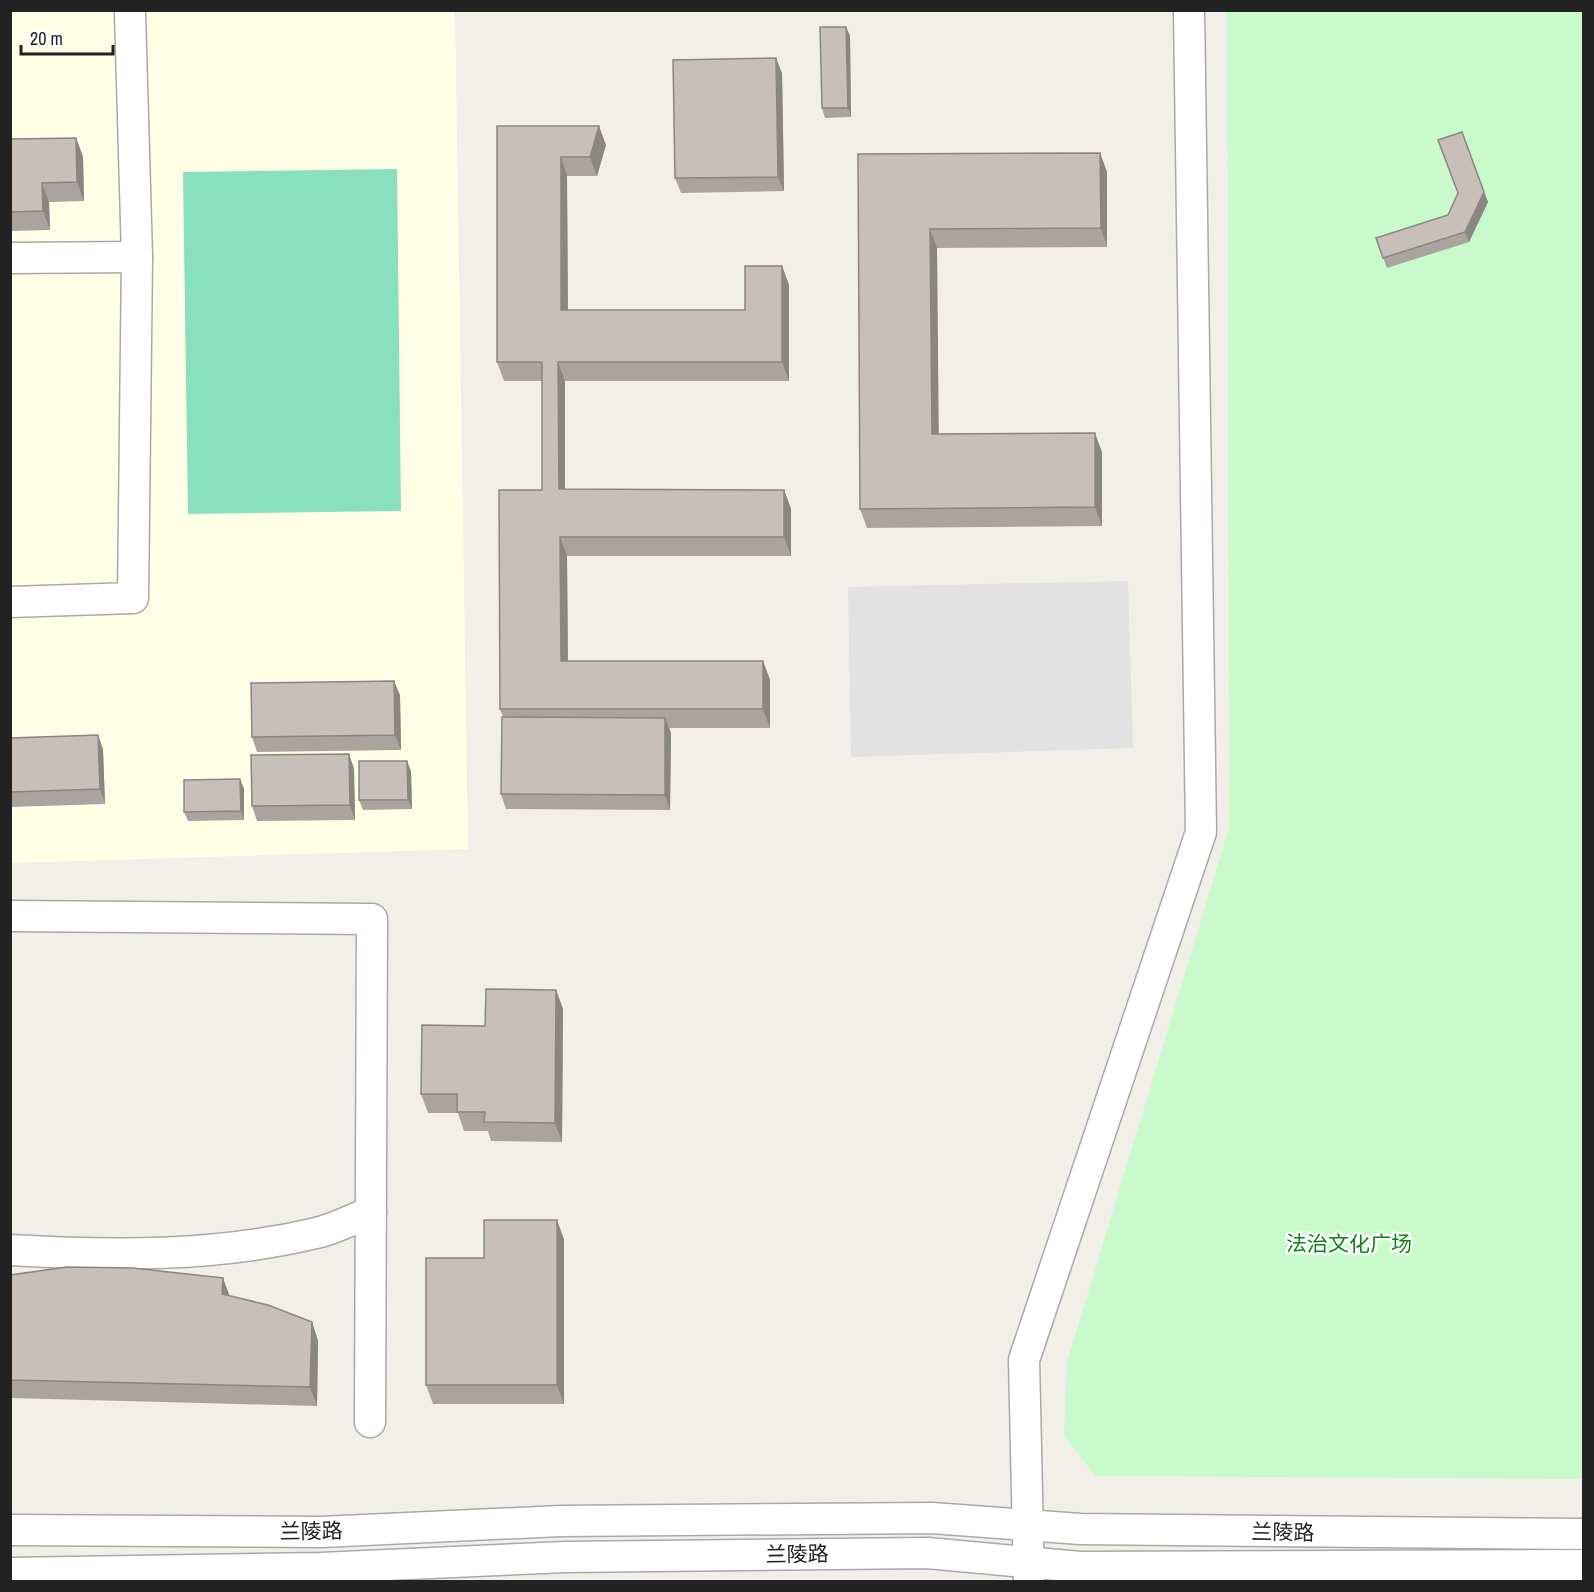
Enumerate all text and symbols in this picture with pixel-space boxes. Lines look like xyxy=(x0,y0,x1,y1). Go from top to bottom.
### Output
scale bar xyxy=(21,18,112,56)
text: 20 m xyxy=(30,26,63,51)
park label: 法治文化广场 xyxy=(1286,1229,1412,1258)
street label: 兰陵路 xyxy=(279,1516,343,1546)
street label: 兰陵路 xyxy=(1251,1517,1315,1547)
street label: 兰陵路 xyxy=(765,1539,829,1569)

